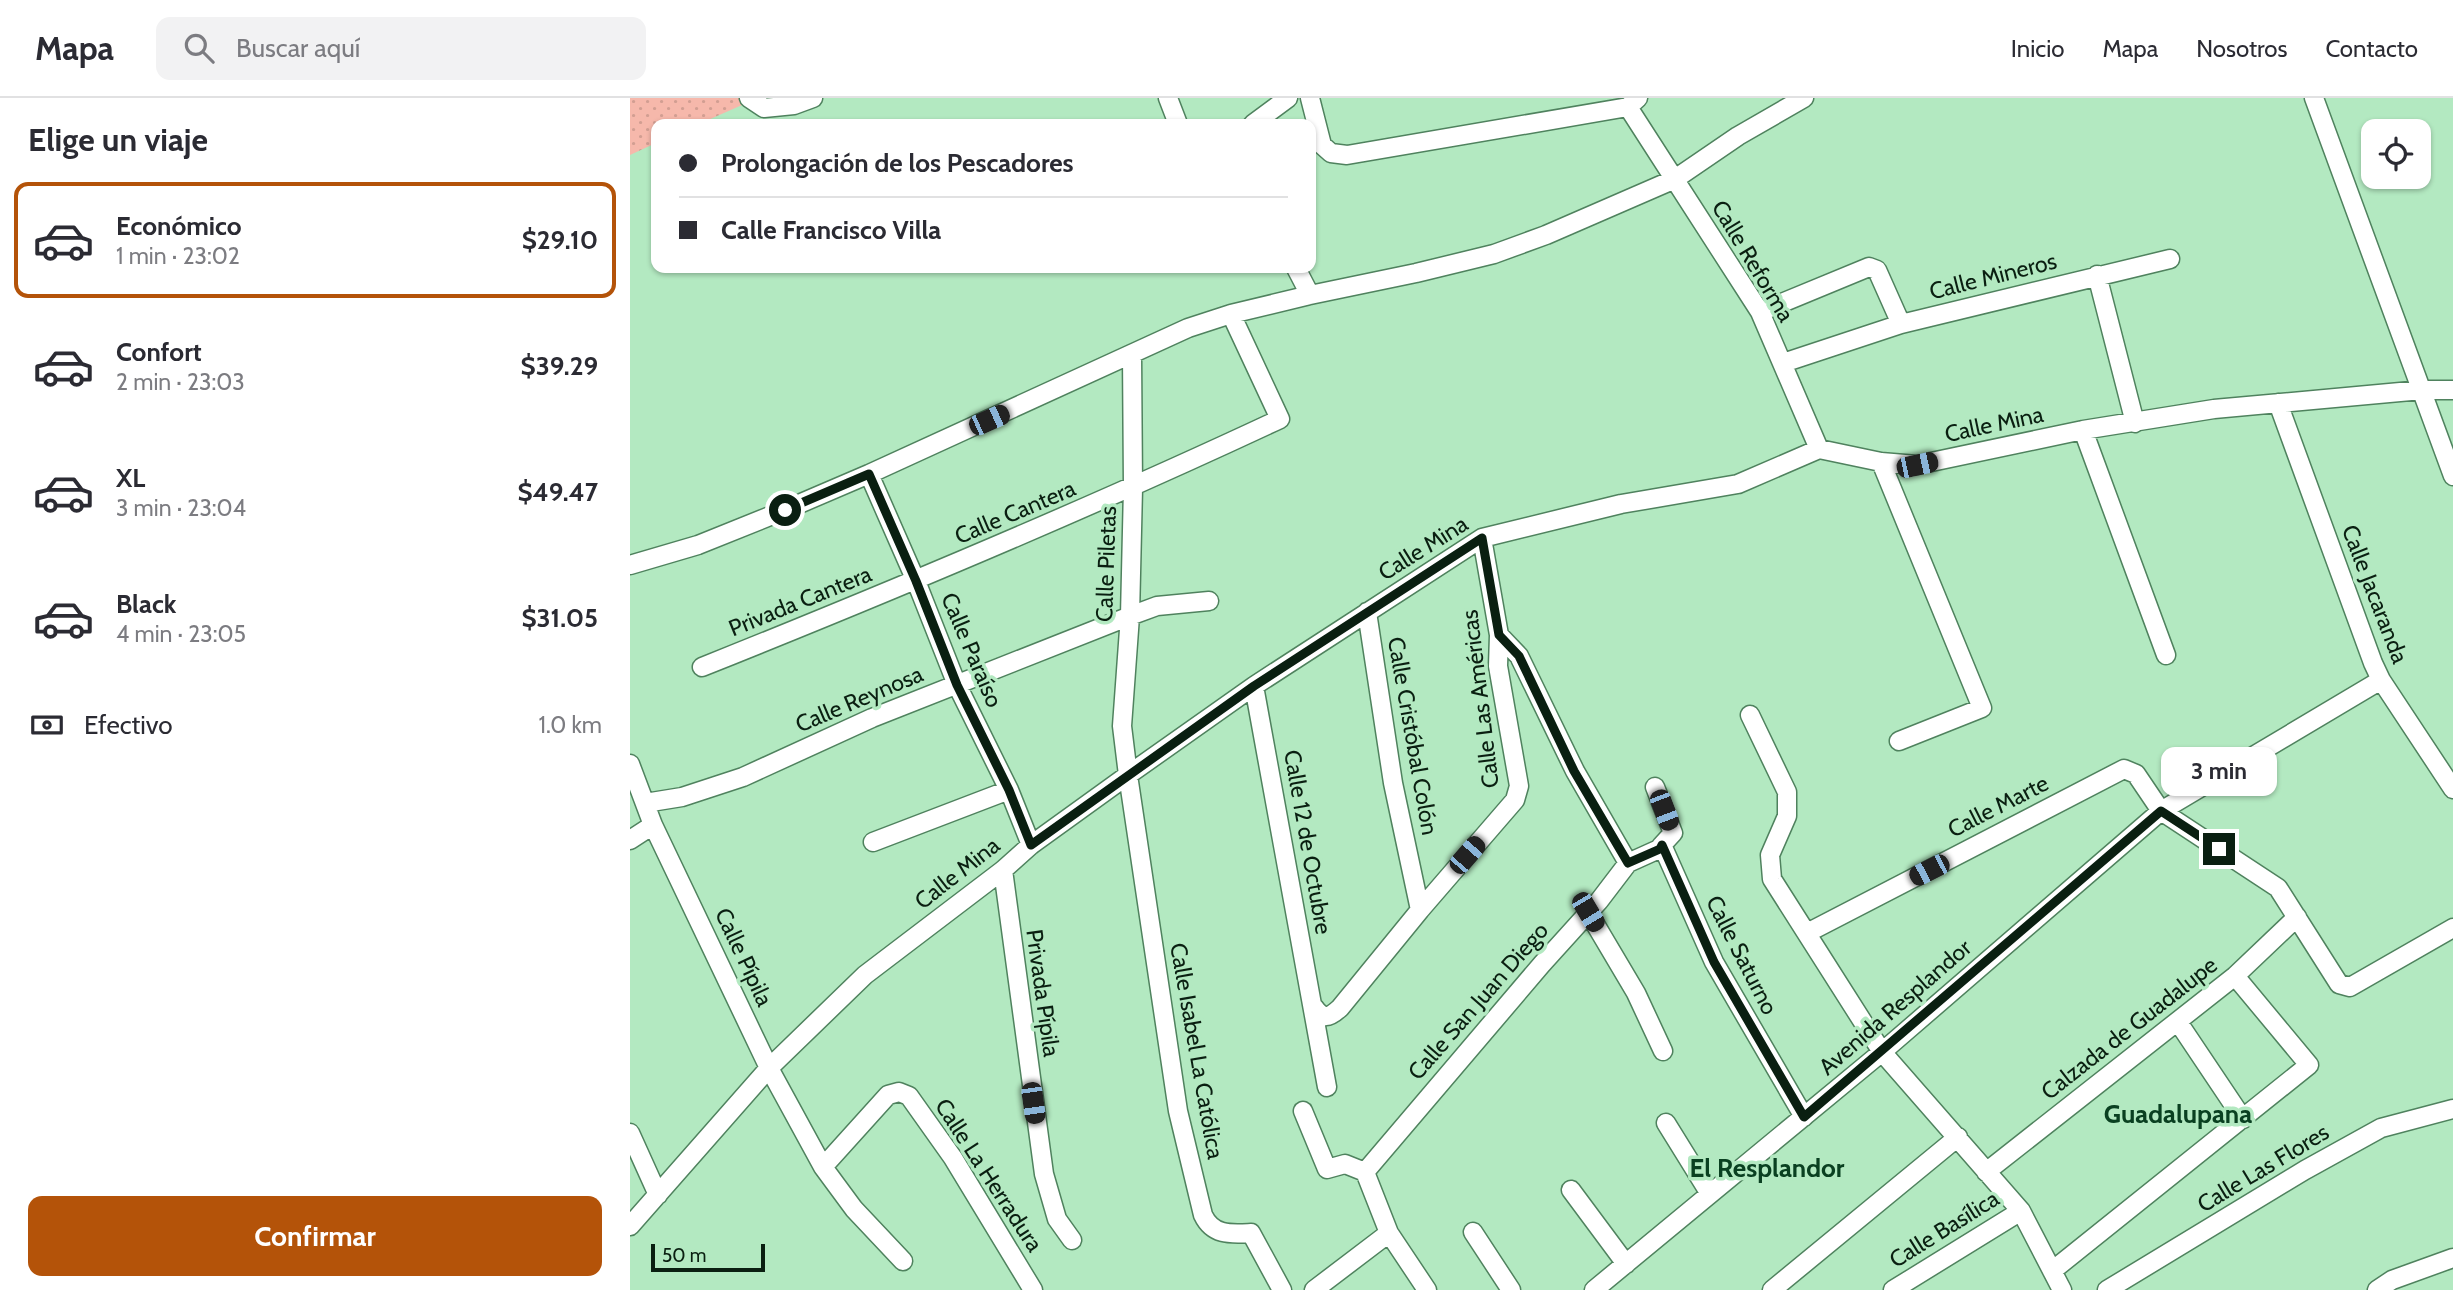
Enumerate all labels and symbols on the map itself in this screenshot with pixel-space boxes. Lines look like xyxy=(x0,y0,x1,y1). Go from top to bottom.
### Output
street label: Calle Reforma xyxy=(1706,195,1800,327)
street label: Calle Mineros xyxy=(1927,247,2059,305)
street label: Calle Mina xyxy=(1942,400,2046,448)
car xyxy=(966,402,1013,438)
car xyxy=(1895,450,1940,480)
street label: Calle Cantera xyxy=(950,474,1080,550)
route start xyxy=(769,494,801,526)
street label: Calle Piletas xyxy=(1090,505,1122,623)
street label: Calle Mina xyxy=(1373,510,1473,586)
street label: Calle Jacaranda xyxy=(2336,521,2414,667)
street label: Privada Cantera xyxy=(724,560,876,642)
street label: Calle Paraíso xyxy=(935,588,1009,712)
street label: Calle Las Américas xyxy=(1455,608,1505,790)
street label: Calle Cristóbal Colón xyxy=(1382,635,1444,837)
street label: Calle Reynosa xyxy=(791,660,927,738)
street label: Calle 12 de Octubre xyxy=(1278,748,1338,937)
callout: 3 min xyxy=(2161,748,2277,796)
street label: Calle Marte xyxy=(1943,769,2053,843)
car xyxy=(1647,787,1682,833)
street label: Calle Mina xyxy=(909,831,1005,915)
car xyxy=(1446,832,1489,878)
route end xyxy=(2203,833,2235,865)
car xyxy=(1906,851,1953,889)
car xyxy=(1569,889,1608,935)
street label: Calle Saturno xyxy=(1700,891,1784,1019)
street label: Calle Pípila xyxy=(709,904,779,1010)
street label: Calle San Juan Diego xyxy=(1402,917,1554,1085)
street label: Privada Pípila xyxy=(1020,927,1066,1059)
street label: Avenida Resplandor xyxy=(1813,933,1977,1081)
street label: Calle Isabel La Católica xyxy=(1164,941,1230,1161)
street label: Calzada de Guadalupe xyxy=(2035,951,2223,1105)
car xyxy=(1020,1081,1047,1125)
street label: Calle La Herradura xyxy=(929,1093,1049,1257)
district label: Guadalupana xyxy=(2104,1098,2252,1130)
street label: Calle Las Flores xyxy=(2192,1118,2334,1218)
district label: El Resplandor xyxy=(1690,1152,1845,1184)
street label: Calle Basílica xyxy=(1884,1184,2004,1274)
scale bar xyxy=(651,1241,765,1273)

